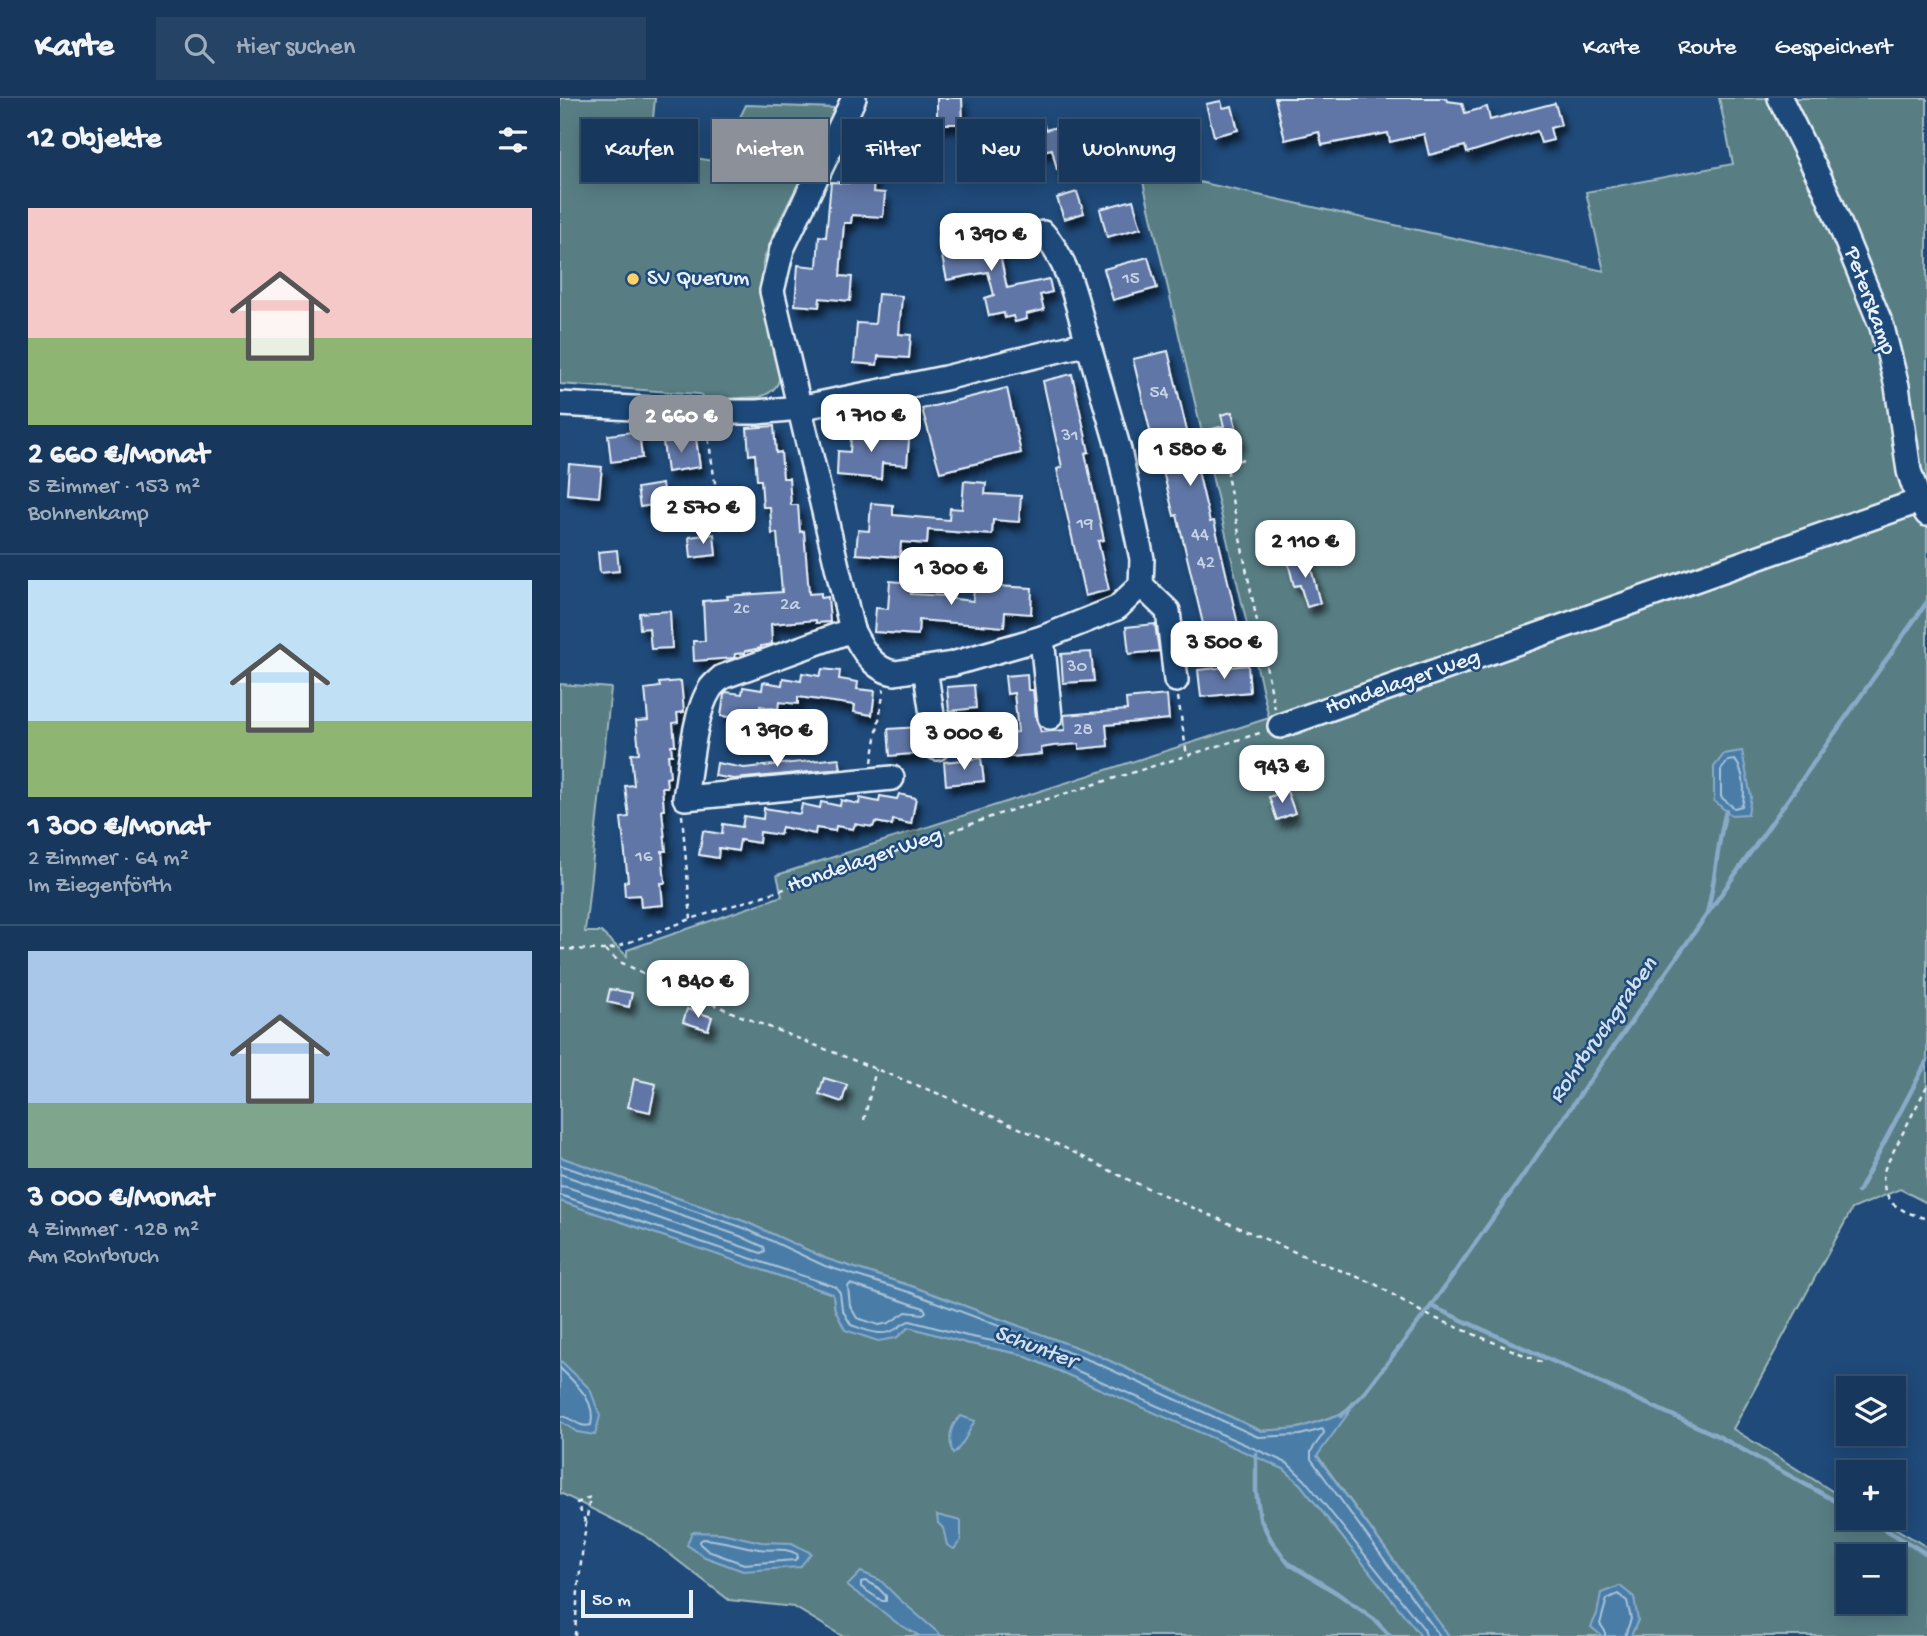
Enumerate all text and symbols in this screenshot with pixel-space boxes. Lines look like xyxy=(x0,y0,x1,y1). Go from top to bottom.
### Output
search box xyxy=(156,17,646,80)
text: Karte xyxy=(35,29,114,67)
icon: search xyxy=(180,29,218,67)
text: Hier suchen xyxy=(236,33,355,64)
text: Karte xyxy=(1583,34,1640,63)
text: Route xyxy=(1678,34,1737,63)
text: Gespeichert xyxy=(1775,34,1892,63)
chip: Kaufen xyxy=(581,119,698,182)
chip: Mieten xyxy=(712,119,828,182)
chip: Filter xyxy=(842,119,943,182)
chip: Neu xyxy=(957,119,1045,182)
chip: Wohnung xyxy=(1059,119,1200,182)
icon: filters xyxy=(494,121,532,159)
text: 12 Objekte xyxy=(28,123,161,158)
pin: 1 390 € xyxy=(926,214,1056,273)
text: 1 390 € xyxy=(956,222,1026,249)
street label: Peterskamp xyxy=(1837,242,1901,359)
icon: home xyxy=(217,253,343,379)
place label: SV Querum xyxy=(647,266,749,293)
house number: 15 xyxy=(1121,268,1140,291)
marker: SV Querum xyxy=(625,271,641,287)
house number: 54 xyxy=(1150,382,1168,405)
pin: 1 710 € xyxy=(806,394,936,454)
pin: 2 660 € xyxy=(616,396,746,455)
text: 1 710 € xyxy=(837,403,905,430)
text: 2 660 € xyxy=(645,404,717,431)
house number: 31 xyxy=(1060,425,1079,448)
pin: 1 580 € xyxy=(1125,428,1255,488)
text: 1 580 € xyxy=(1154,437,1226,464)
text: 2 660 €/Monat xyxy=(28,439,209,474)
text: 5 Zimmer · 153 m² xyxy=(28,474,200,501)
pin: 2 570 € xyxy=(638,486,768,546)
text: 2 570 € xyxy=(667,495,739,522)
text: Bohnenkamp xyxy=(28,501,148,528)
house number: 19 xyxy=(1075,513,1094,536)
pin: 2 110 € xyxy=(1240,520,1370,580)
house number: 44 xyxy=(1191,524,1209,547)
text: 2 110 € xyxy=(1271,529,1339,556)
pin: 1 300 € xyxy=(886,547,1016,607)
house number: 42 xyxy=(1197,552,1215,575)
text: 1 300 € xyxy=(915,556,987,583)
house number: 2a xyxy=(780,594,801,617)
house number: 2c xyxy=(733,598,749,621)
pin: 3 500 € xyxy=(1159,622,1289,681)
icon: home xyxy=(217,625,343,751)
text: 3 500 € xyxy=(1187,630,1261,657)
street label: Hondelager Weg xyxy=(1322,644,1484,722)
house number: 30 xyxy=(1066,656,1088,679)
pin: 1 390 € xyxy=(712,710,842,769)
pin: 3 000 € xyxy=(899,712,1029,772)
text: 1 390 € xyxy=(742,718,812,745)
house number: 28 xyxy=(1073,719,1093,742)
text: 3 000 € xyxy=(926,721,1002,748)
pin: 943 € xyxy=(1233,746,1331,805)
text: 943 € xyxy=(1255,754,1309,781)
text: 1 300 €/Monat xyxy=(28,811,209,846)
street label: Hondelager Weg xyxy=(784,822,946,900)
text: 2 Zimmer · 64 m² xyxy=(28,846,189,873)
house number: 16 xyxy=(634,846,653,869)
text: Im Ziegenförth xyxy=(28,873,172,900)
water label: Rohrbruchgraben xyxy=(1543,952,1665,1110)
pin: 1 840 € xyxy=(633,960,763,1020)
text: 1 840 € xyxy=(663,969,733,996)
icon: home xyxy=(217,996,343,1122)
text: 3 000 €/Monat xyxy=(28,1182,214,1217)
text: 4 Zimmer · 128 m² xyxy=(28,1217,199,1244)
text: Am Rohrbruch xyxy=(28,1244,159,1271)
water label: Schunter xyxy=(990,1319,1084,1378)
map controls xyxy=(1836,1376,1906,1614)
button: layers xyxy=(1836,1376,1906,1446)
button: + xyxy=(1836,1460,1906,1530)
button: − xyxy=(1836,1544,1906,1614)
scale bar xyxy=(581,1587,693,1619)
text: 50 m xyxy=(592,1590,631,1613)

